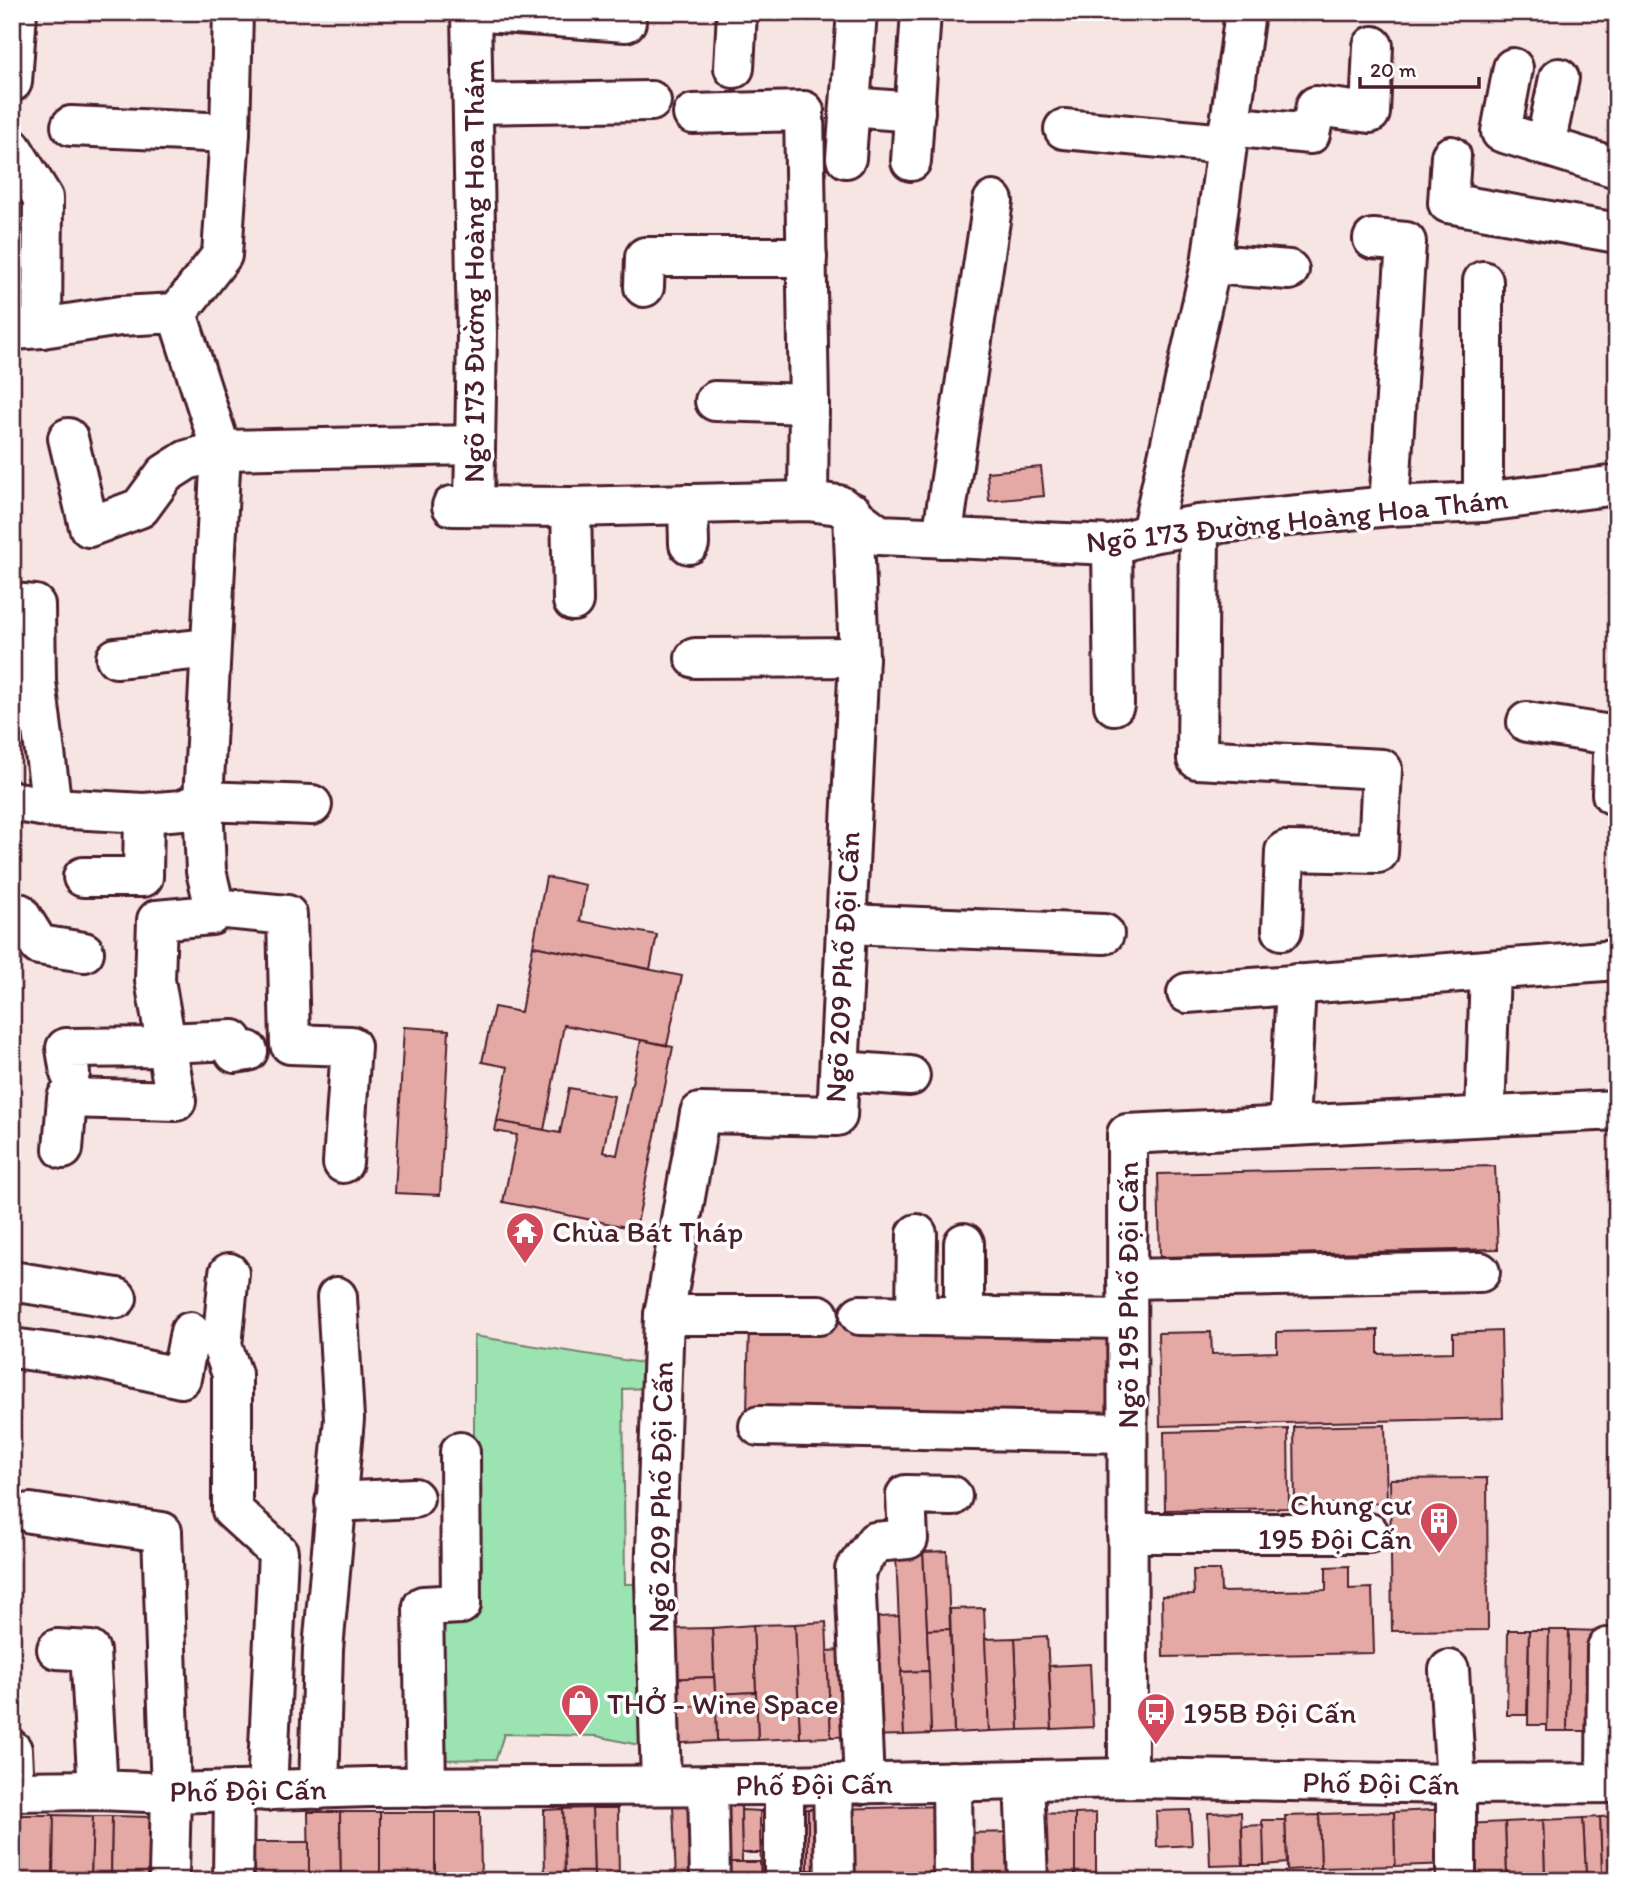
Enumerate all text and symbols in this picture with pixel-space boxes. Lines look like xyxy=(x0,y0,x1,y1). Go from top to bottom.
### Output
scale bar xyxy=(1360,46,1478,90)
text: 20 m xyxy=(1370,57,1417,82)
street label: Ngõ 173 Đường Hoàng Hoa Thám xyxy=(455,59,492,483)
street label: Ngõ 173 Đường Hoàng Hoa Thám xyxy=(1084,479,1510,561)
street label: Ngõ 209 Phố Đội Cấn xyxy=(816,830,868,1104)
street label: Ngõ 195 Phố Đội Cấn xyxy=(1109,1161,1146,1429)
temple icon: Chùa Bát Tháp xyxy=(504,1210,546,1265)
place label: Chùa Bát Tháp xyxy=(552,1213,743,1250)
street label: Ngõ 209 Phố Đội Cấn xyxy=(639,1361,681,1633)
place label: Chung cư 195 Đội Cấn xyxy=(1258,1486,1412,1557)
building icon: Chung cư 195 Đội Cấn xyxy=(1418,1500,1460,1555)
shop icon: THỞ - Wine Space xyxy=(559,1682,601,1737)
place label: THỞ - Wine Space xyxy=(607,1685,839,1722)
bus stop icon: 195B Đội Cấn xyxy=(1135,1691,1177,1746)
place label: 195B Đội Cấn xyxy=(1183,1694,1357,1731)
street label: Phố Đội Cấn xyxy=(1302,1763,1460,1803)
street label: Phố Đội Cấn xyxy=(735,1764,893,1804)
street label: Phố Đội Cấn xyxy=(169,1770,327,1810)

